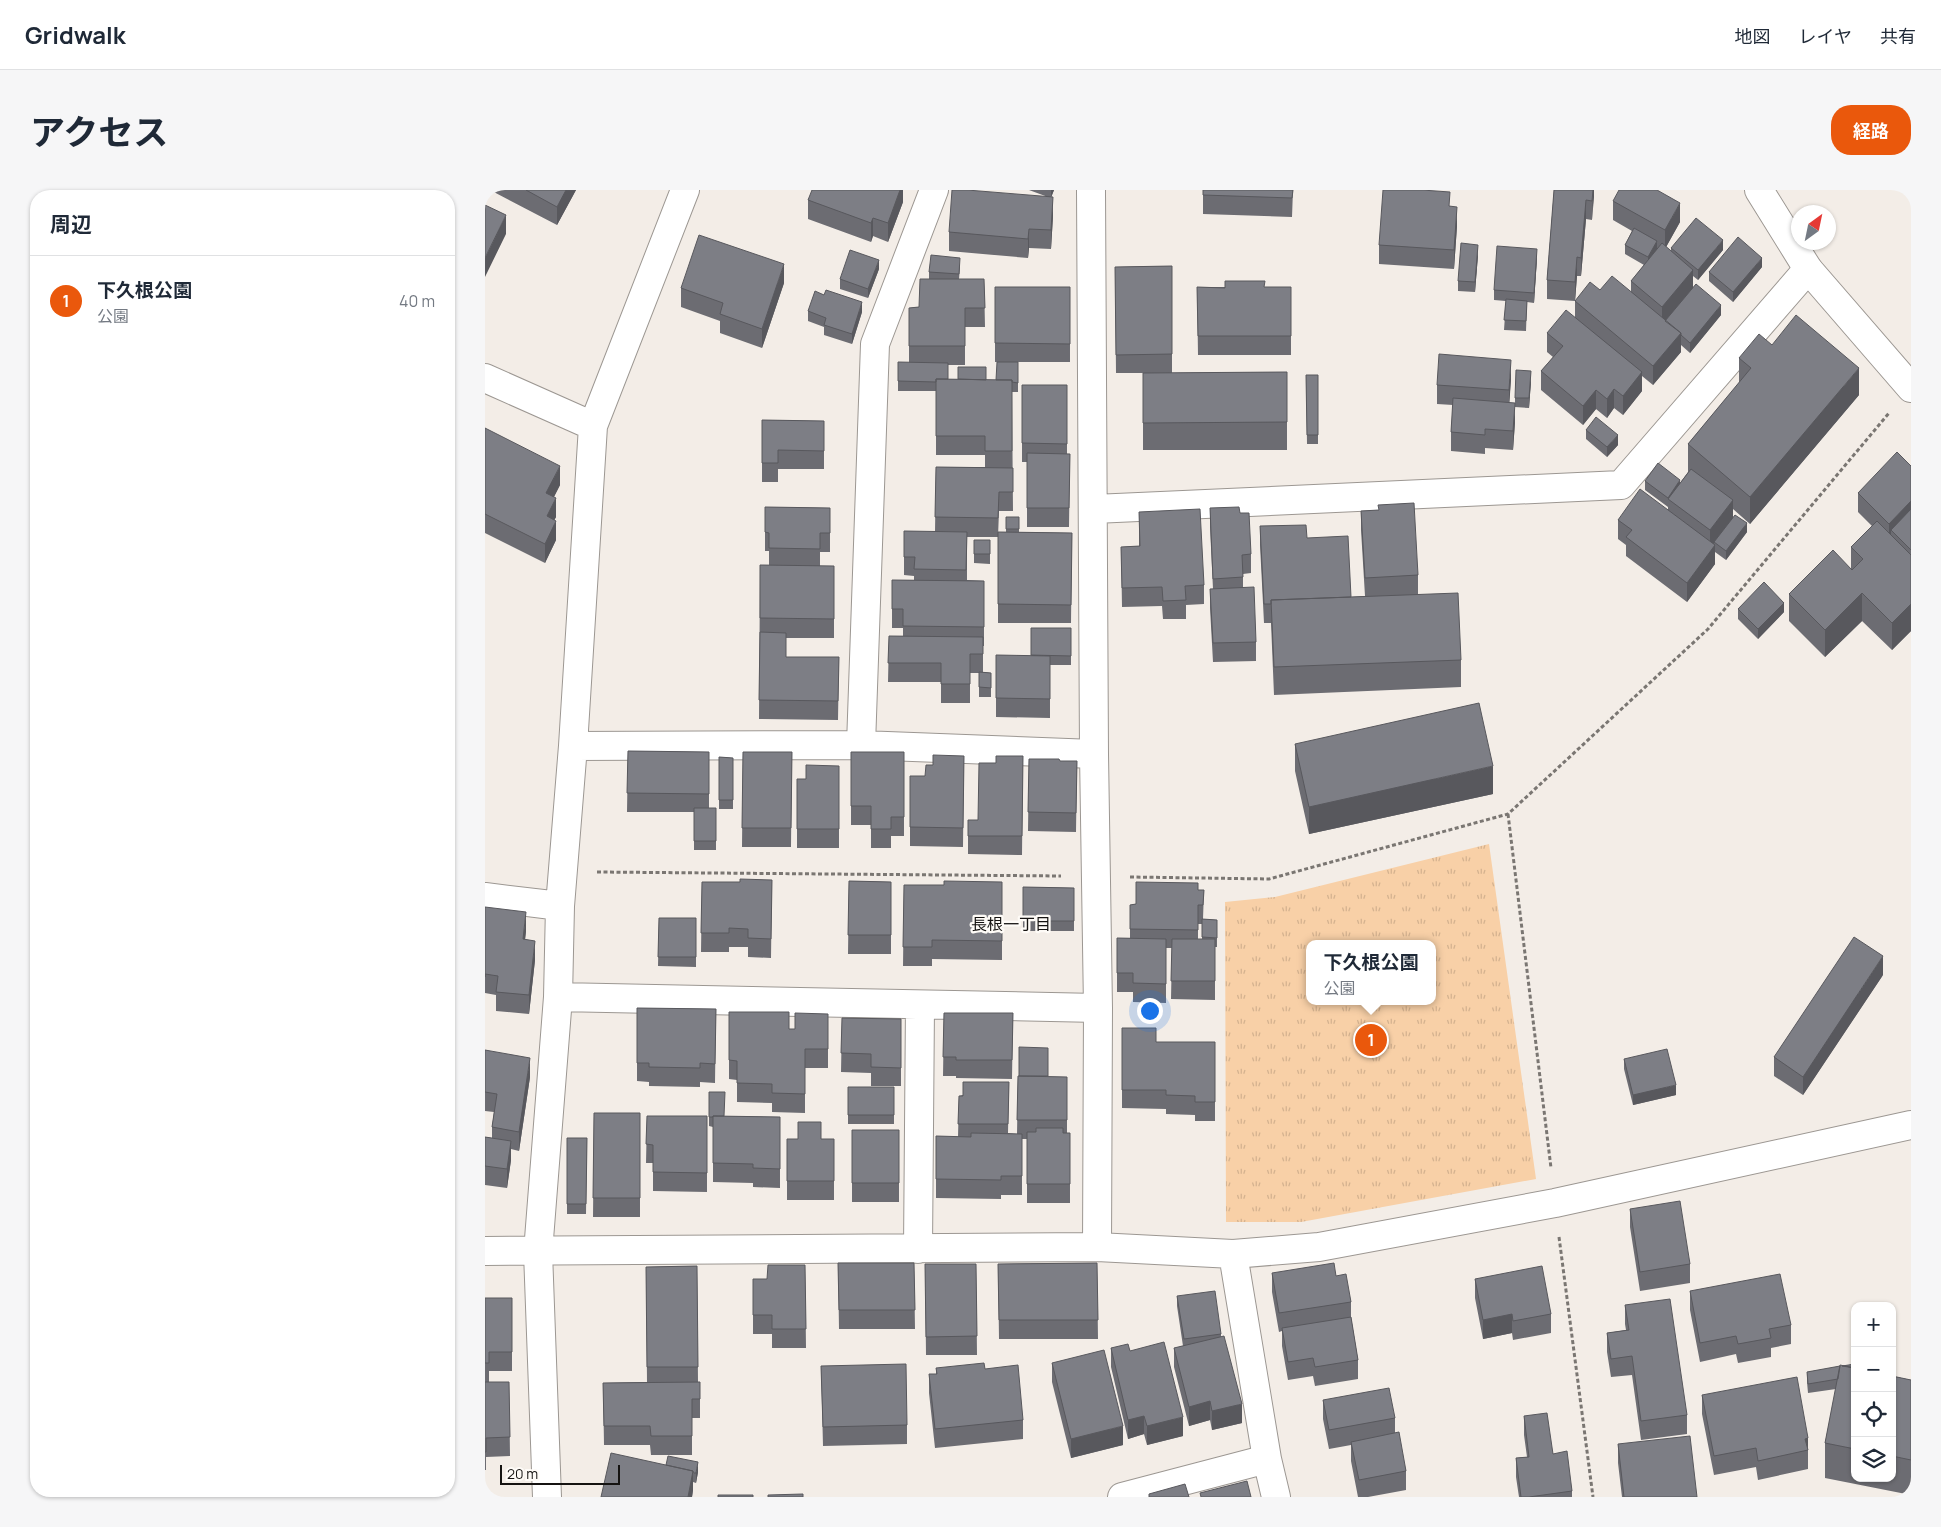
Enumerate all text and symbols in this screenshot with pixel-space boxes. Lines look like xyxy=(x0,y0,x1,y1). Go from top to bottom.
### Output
text: Gridwalk xyxy=(25,18,126,51)
text: 地図 xyxy=(1735,24,1771,48)
text: レイヤ xyxy=(1799,24,1852,48)
text: 共有 xyxy=(1880,24,1916,48)
button: 経路 xyxy=(1831,105,1911,155)
text: アクセス xyxy=(30,108,168,156)
north arrow xyxy=(1791,205,1836,250)
text: 周辺 xyxy=(50,210,92,238)
text: 下久根公園 xyxy=(97,277,192,303)
text: 1 xyxy=(62,290,70,312)
text: 40 m xyxy=(399,290,435,312)
text: 公園 xyxy=(97,305,129,327)
district label: 長根一丁目 xyxy=(971,913,1051,935)
popup xyxy=(1306,940,1436,1005)
text: 下久根公園 xyxy=(1323,949,1419,975)
text: 公園 xyxy=(1323,977,1356,999)
your location xyxy=(1137,998,1163,1024)
pin: 1 xyxy=(1355,1021,1387,1059)
map controls xyxy=(1851,1302,1896,1482)
button: + xyxy=(1851,1302,1896,1347)
button: − xyxy=(1851,1347,1896,1392)
button: locate xyxy=(1851,1392,1896,1437)
button: layers xyxy=(1851,1437,1896,1482)
scale bar xyxy=(500,1462,620,1485)
text: 20 m xyxy=(507,1464,538,1483)

